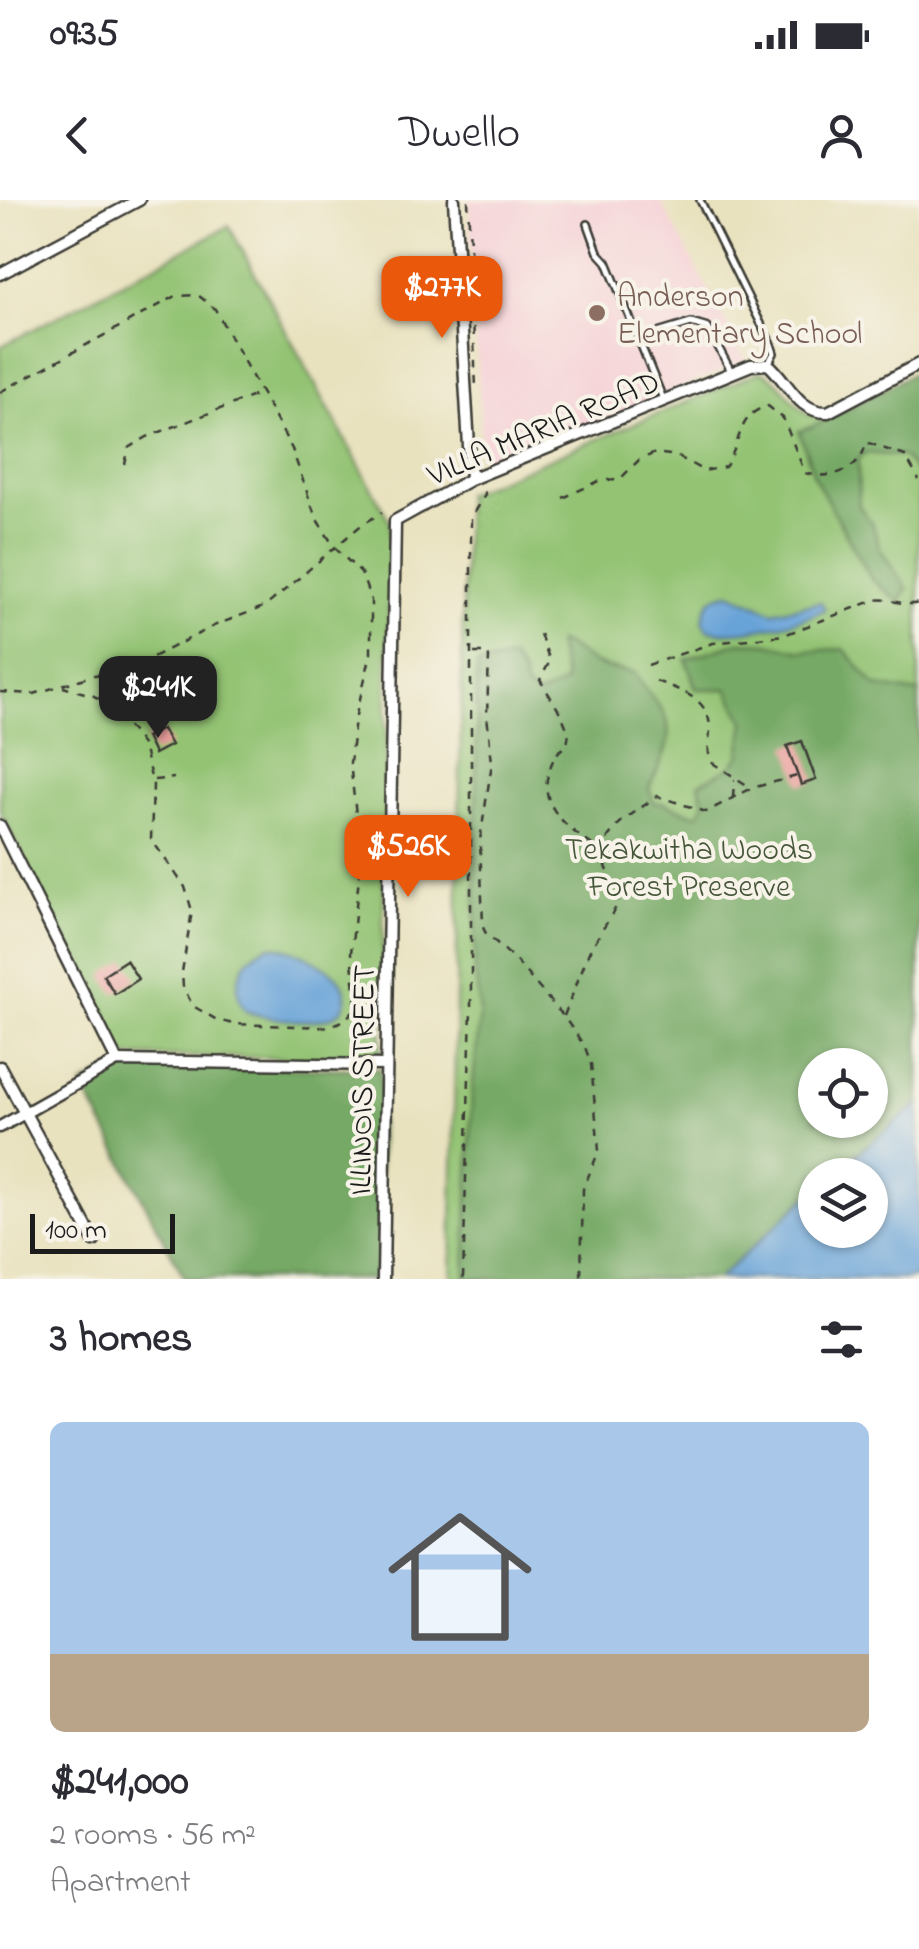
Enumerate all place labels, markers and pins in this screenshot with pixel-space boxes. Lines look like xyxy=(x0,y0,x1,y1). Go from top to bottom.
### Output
pin: $277K xyxy=(372,256,512,341)
place label: Anderson Elementary School xyxy=(617,275,862,359)
marker: Anderson Elementary School xyxy=(586,302,608,324)
pin: $241K xyxy=(88,656,228,741)
pin: $526K xyxy=(338,815,478,900)

